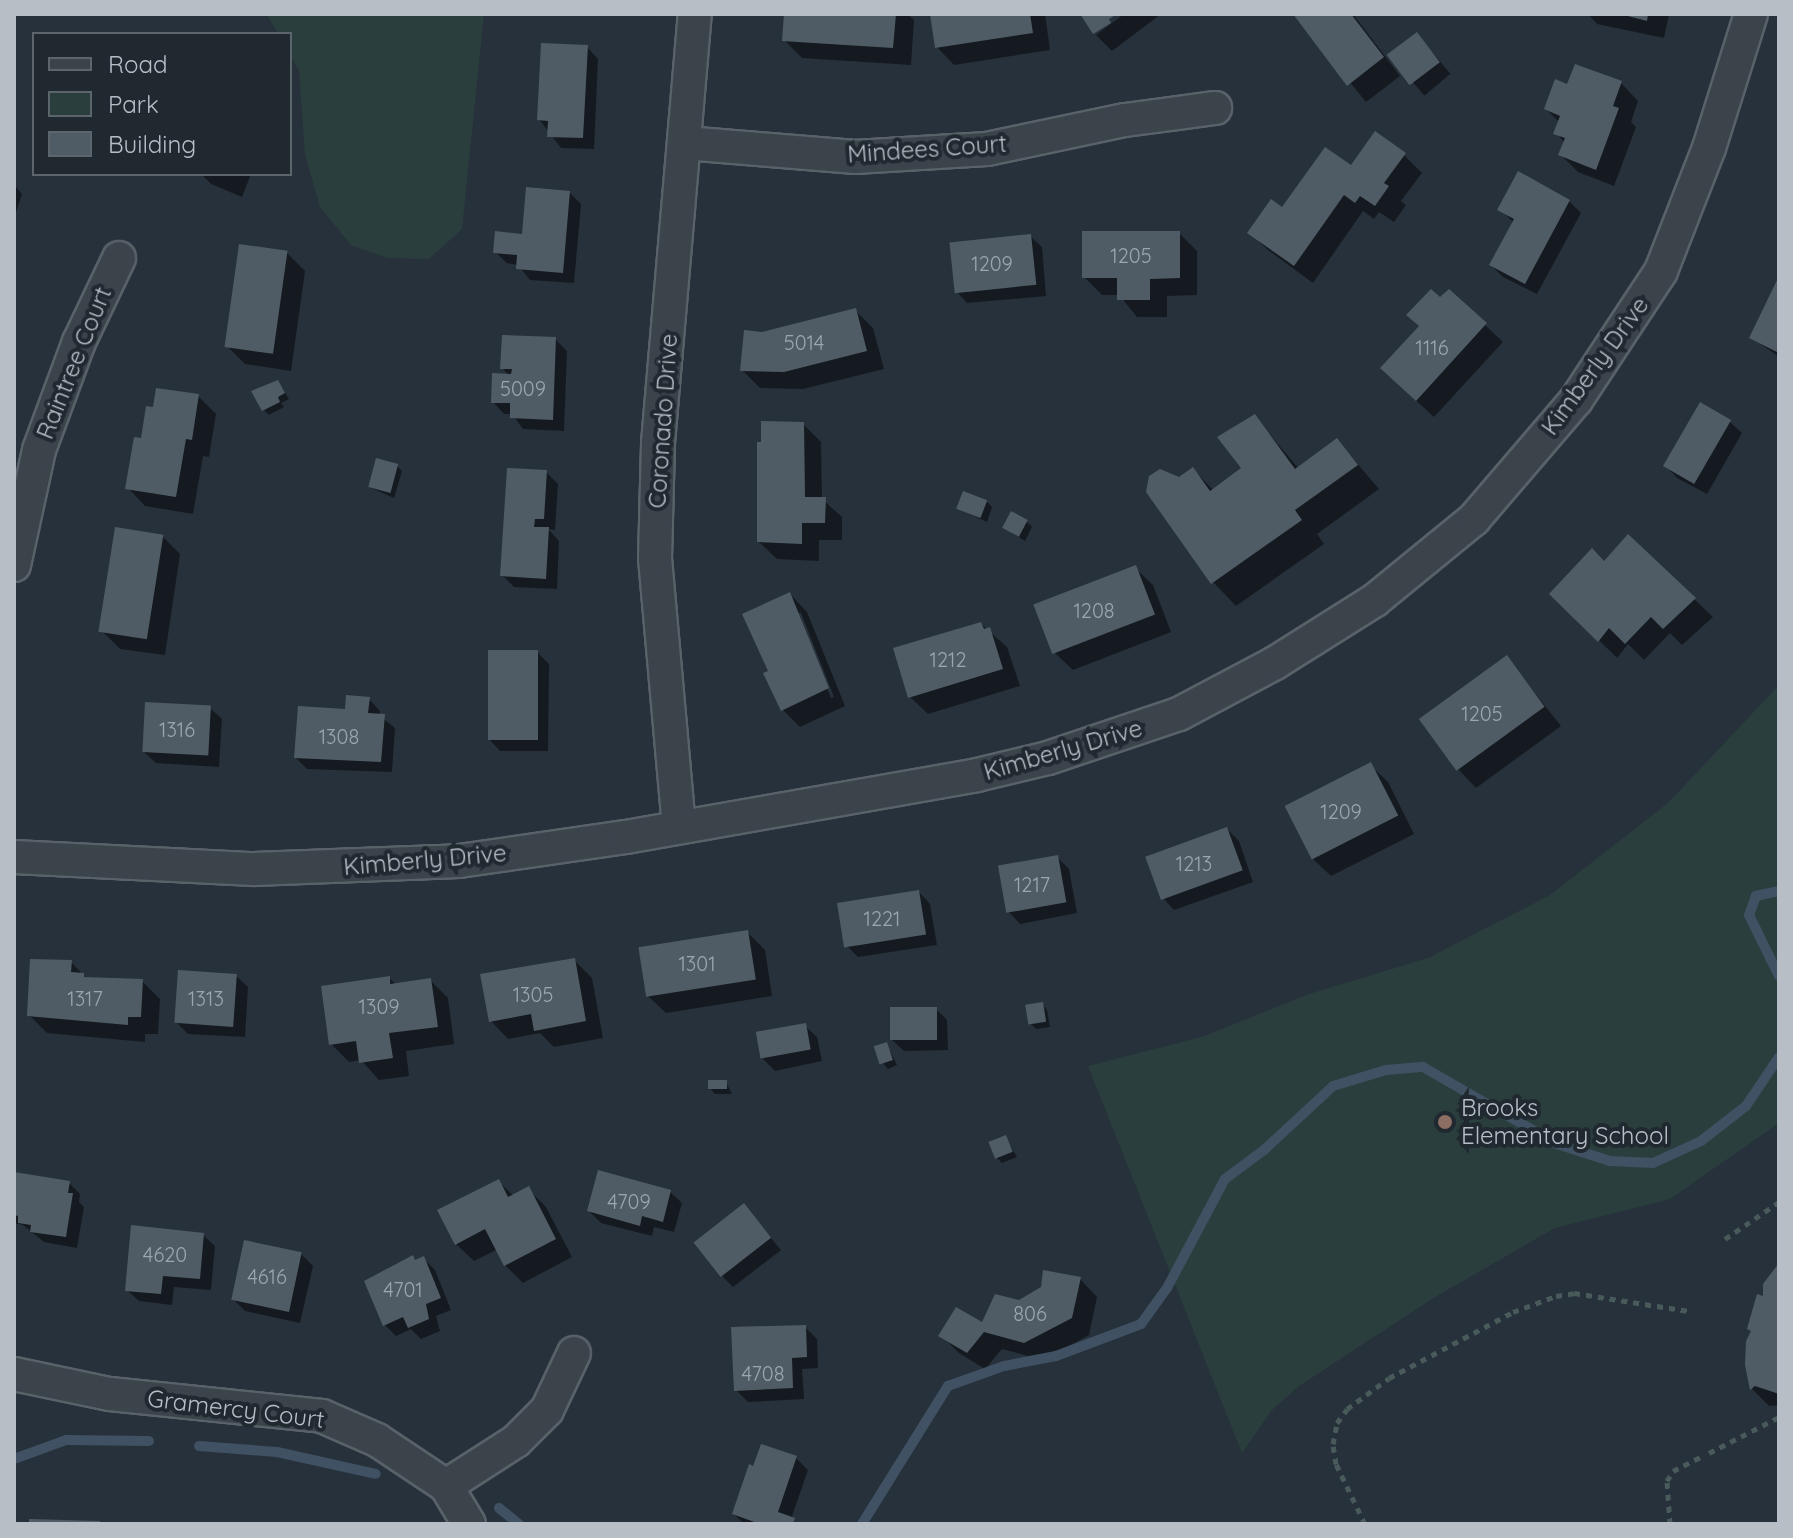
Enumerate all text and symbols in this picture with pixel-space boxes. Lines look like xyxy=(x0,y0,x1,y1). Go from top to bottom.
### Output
legend xyxy=(32,32,292,176)
text: Road xyxy=(108,49,168,79)
text: Park xyxy=(108,89,159,119)
text: Building xyxy=(108,129,196,159)
street label: Mindees Court xyxy=(846,129,1008,169)
house number: 1205 xyxy=(1110,243,1152,267)
house number: 1209 xyxy=(971,251,1013,275)
street label: Raintree Court xyxy=(30,283,118,443)
street label: Kimberly Drive xyxy=(1535,291,1655,441)
house number: 5014 xyxy=(784,330,824,354)
street label: Coronado Drive xyxy=(643,333,683,509)
house number: 1116 xyxy=(1416,335,1448,359)
house number: 5009 xyxy=(500,376,546,400)
house number: 1208 xyxy=(1073,598,1115,622)
house number: 1212 xyxy=(930,647,966,671)
house number: 1205 xyxy=(1461,701,1503,725)
street label: Kimberly Drive xyxy=(980,714,1146,786)
house number: 1316 xyxy=(159,717,195,741)
house number: 1308 xyxy=(319,724,359,748)
house number: 1209 xyxy=(1320,799,1362,823)
street label: Kimberly Drive xyxy=(342,839,508,881)
house number: 1213 xyxy=(1176,851,1212,875)
house number: 1217 xyxy=(1014,872,1050,896)
house number: 1221 xyxy=(864,906,900,930)
house number: 1301 xyxy=(678,951,716,975)
house number: 1305 xyxy=(513,982,553,1006)
house number: 1317 xyxy=(67,986,103,1010)
house number: 1313 xyxy=(188,986,224,1010)
house number: 1309 xyxy=(359,994,399,1018)
place label: Brooks Elementary School xyxy=(1461,1094,1669,1150)
marker: Brooks Elementary School xyxy=(1436,1113,1454,1131)
house number: 4709 xyxy=(607,1189,651,1213)
house number: 4620 xyxy=(143,1242,187,1266)
house number: 4616 xyxy=(247,1264,287,1288)
house number: 4701 xyxy=(383,1277,423,1301)
house number: 806 xyxy=(1013,1301,1047,1325)
house number: 4708 xyxy=(742,1361,784,1385)
street label: Gramercy Court xyxy=(146,1384,326,1434)

